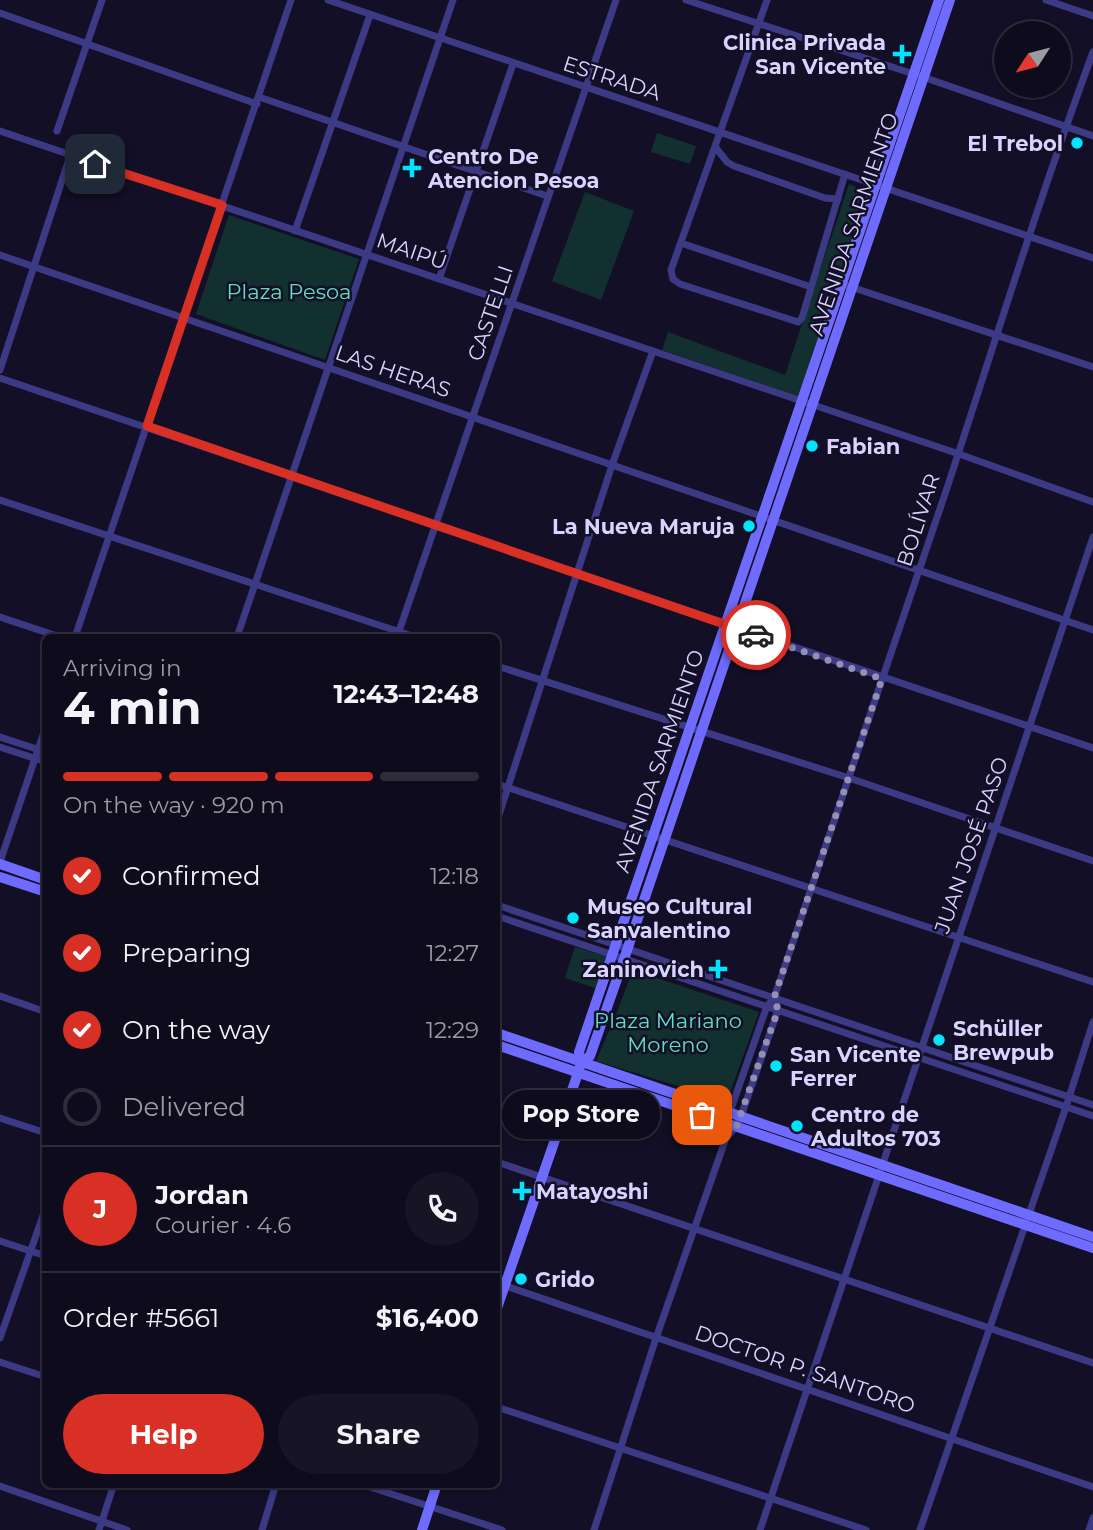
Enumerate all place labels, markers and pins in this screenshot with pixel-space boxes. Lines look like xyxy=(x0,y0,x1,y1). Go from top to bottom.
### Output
place label: Clinica Privada San Vicente xyxy=(723,30,886,79)
marker: Clinica Privada San Vicente xyxy=(892,44,912,64)
place label: El Trebol xyxy=(967,131,1063,156)
pin xyxy=(65,134,125,194)
marker: El Trebol xyxy=(1069,135,1085,151)
place label: Centro De Atencion Pesoa xyxy=(427,144,600,193)
marker: Centro De Atencion Pesoa xyxy=(402,158,422,178)
place label: Fabian xyxy=(826,434,900,459)
marker: Fabian xyxy=(804,438,820,454)
place label: La Nueva Maruja xyxy=(552,514,735,539)
marker: La Nueva Maruja xyxy=(741,518,757,534)
place label: Museo Cultural Sanvalentino xyxy=(587,894,752,943)
marker: Museo Cultural Sanvalentino xyxy=(565,910,581,926)
place label: Zaninovich xyxy=(582,957,704,982)
marker: Zaninovich xyxy=(710,961,726,977)
place label: Schüller Brewpub xyxy=(953,1016,1054,1065)
marker: Schüller Brewpub xyxy=(931,1032,947,1048)
place label: San Vicente Ferrer xyxy=(790,1042,921,1091)
marker: San Vicente Ferrer xyxy=(768,1058,784,1074)
pin xyxy=(672,1085,732,1145)
callout: Pop Store xyxy=(503,1090,660,1140)
place label: Centro de Adultos 703 xyxy=(810,1102,941,1151)
marker: Centro de Adultos 703 xyxy=(789,1118,805,1134)
place label: Matayoshi xyxy=(536,1179,649,1204)
marker: Matayoshi xyxy=(514,1183,530,1199)
place label: Grido xyxy=(535,1267,595,1292)
marker: Grido xyxy=(513,1271,529,1287)

